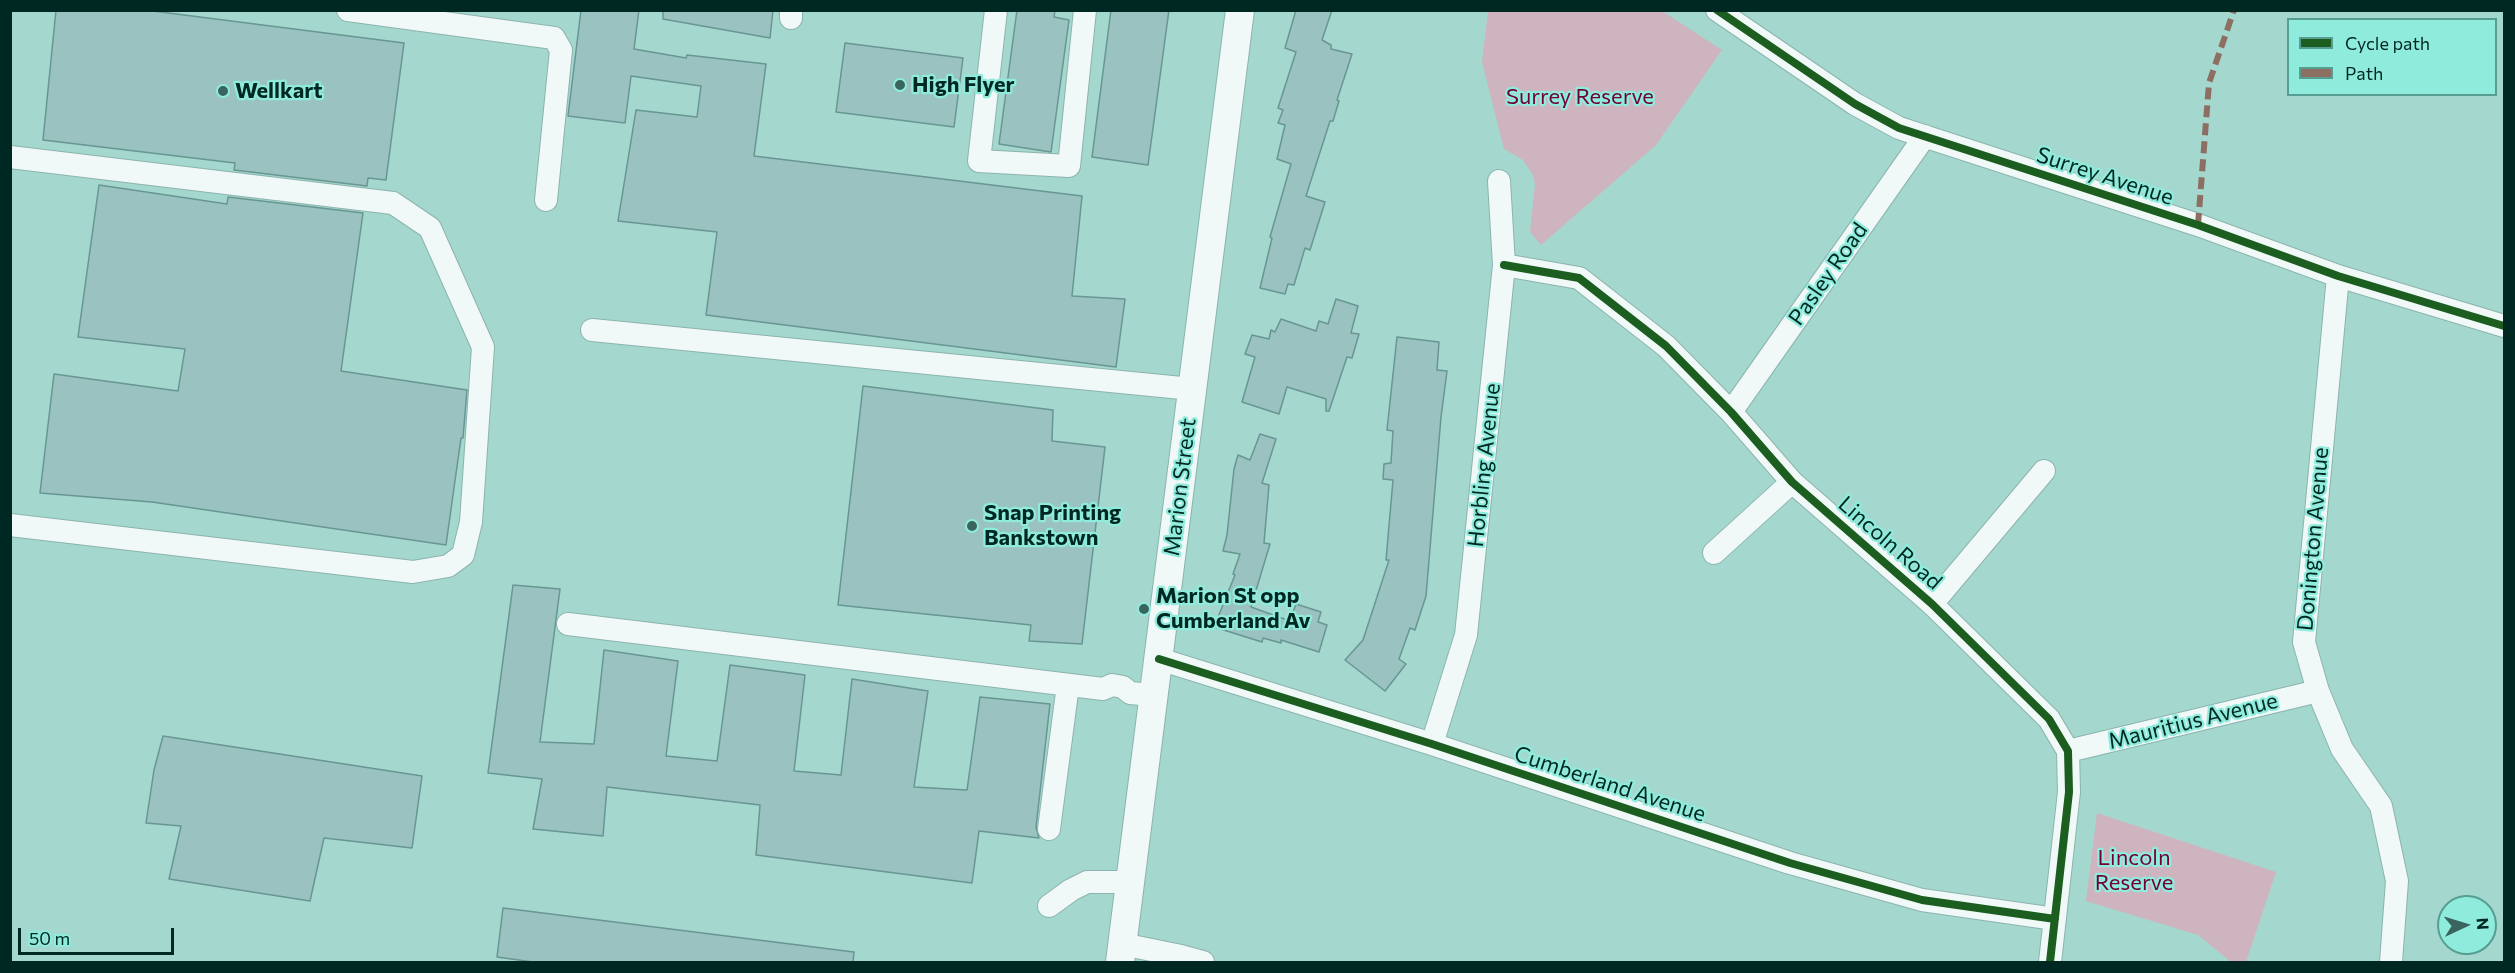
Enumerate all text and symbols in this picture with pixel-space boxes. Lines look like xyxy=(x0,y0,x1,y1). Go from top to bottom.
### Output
legend xyxy=(2287,18,2497,96)
text: Cycle path xyxy=(2345,32,2430,54)
text: Path xyxy=(2345,62,2383,84)
place label: High Flyer xyxy=(912,72,1015,98)
place label: Wellkart xyxy=(235,78,323,104)
marker: High Flyer xyxy=(893,78,907,92)
marker: Wellkart xyxy=(216,84,230,98)
park label: Surrey Reserve xyxy=(1506,84,1654,110)
street label: Surrey Avenue xyxy=(2033,141,2177,211)
street label: Pasley Road xyxy=(1783,218,1873,330)
street label: Horbling Avenue xyxy=(1462,382,1506,548)
street label: Marion Street xyxy=(1158,416,1202,558)
street label: Donington Avenue xyxy=(2292,446,2334,632)
street label: Lincoln Road xyxy=(1833,491,1947,595)
place label: Snap Printing Bankstown xyxy=(984,500,1121,552)
marker: Snap Printing Bankstown xyxy=(965,519,979,533)
place label: Marion St opp Cumberland Av xyxy=(1156,583,1311,634)
marker: Marion St opp Cumberland Av xyxy=(1137,602,1151,616)
street label: Mauritius Avenue xyxy=(2106,687,2280,755)
street label: Cumberland Avenue xyxy=(1511,741,1709,827)
park label: Lincoln Reserve xyxy=(2095,845,2173,896)
north arrow xyxy=(2437,895,2497,955)
scale bar xyxy=(21,916,177,954)
text: N xyxy=(2474,917,2493,930)
text: 50 m xyxy=(29,927,70,949)

